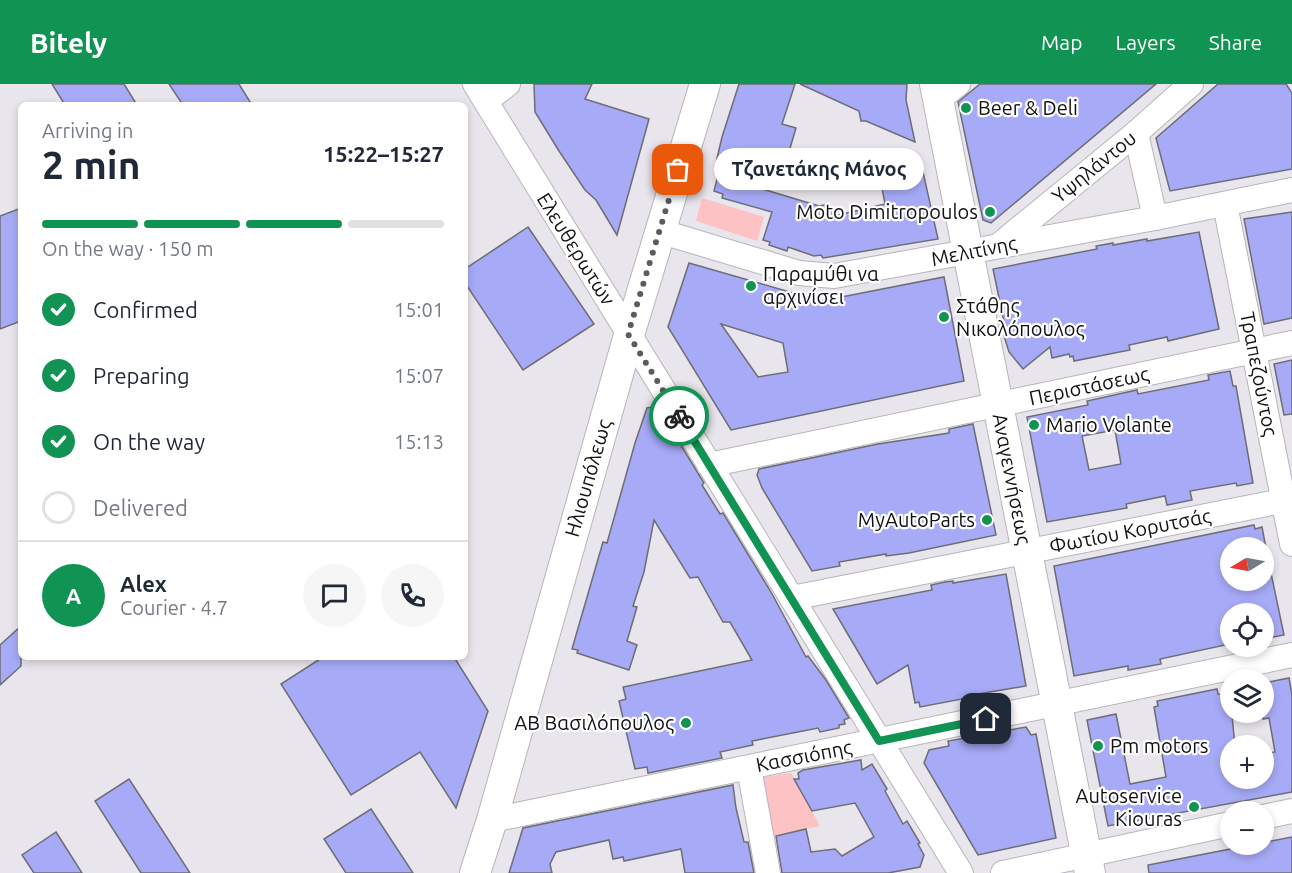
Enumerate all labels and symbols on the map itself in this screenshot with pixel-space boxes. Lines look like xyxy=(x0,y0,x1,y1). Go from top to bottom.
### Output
place label: Beer & Deli xyxy=(978,96,1078,119)
marker: Beer & Deli xyxy=(959,101,973,115)
street label: Υψηλάντου xyxy=(1047,126,1140,207)
pin xyxy=(652,144,703,195)
callout: Τζανετάκης Μάνος xyxy=(714,149,924,191)
street label: Ελευθερωτών xyxy=(533,188,620,309)
place label: Moto Dimitropoulos xyxy=(796,200,978,223)
marker: Moto Dimitropoulos xyxy=(983,205,997,219)
street label: Μελιτίνης xyxy=(929,231,1019,270)
place label: Παραμύθι να αρχινίσει xyxy=(763,262,879,308)
marker: Παραμύθι να αρχινίσει xyxy=(744,279,758,293)
place label: Στάθης Νικολόπουλος xyxy=(956,294,1085,340)
marker: Στάθης Νικολόπουλος xyxy=(937,310,951,324)
street label: Τραπεζούντος xyxy=(1236,310,1283,438)
street label: Περιστάσεως xyxy=(1027,362,1151,409)
courier xyxy=(649,386,709,446)
street label: Αναγεννήσεως xyxy=(989,411,1036,546)
place label: Mario Volante xyxy=(1046,413,1172,436)
street label: Ηλιουπόλεως xyxy=(560,416,615,539)
marker: Mario Volante xyxy=(1027,418,1041,432)
street label: Φωτίου Κορυτσάς xyxy=(1047,504,1213,557)
place label: MyAutoParts xyxy=(858,508,975,531)
marker: MyAutoParts xyxy=(980,513,994,527)
north arrow xyxy=(1220,537,1274,591)
pin xyxy=(960,693,1011,744)
place label: ΑΒ Βασιλόπουλος xyxy=(514,711,674,734)
marker: ΑΒ Βασιλόπουλος xyxy=(679,716,693,730)
place label: Pm motors xyxy=(1110,734,1209,757)
street label: Κασσιόπης xyxy=(754,735,854,776)
marker: Pm motors xyxy=(1091,739,1105,753)
place label: Autoservice Kiouras xyxy=(1075,784,1182,830)
marker: Autoservice Kiouras xyxy=(1187,800,1201,814)

